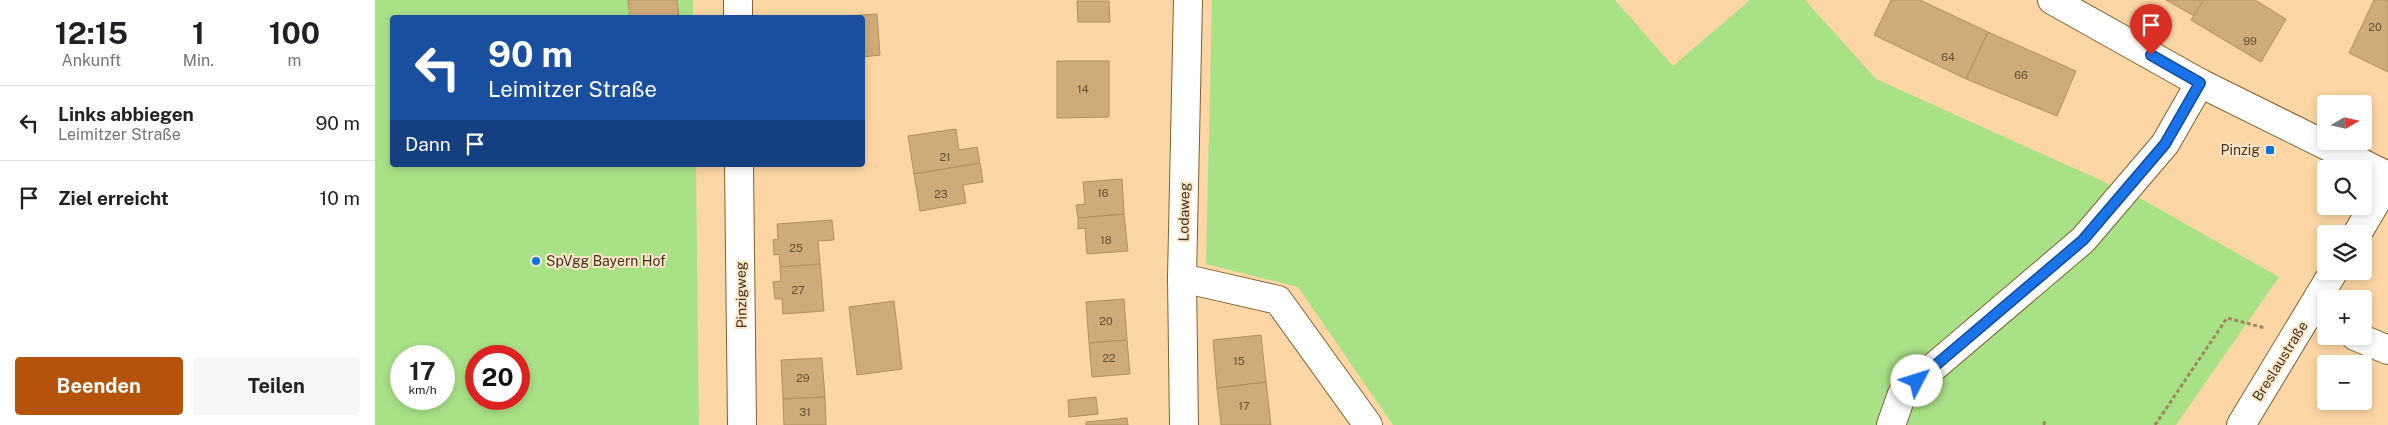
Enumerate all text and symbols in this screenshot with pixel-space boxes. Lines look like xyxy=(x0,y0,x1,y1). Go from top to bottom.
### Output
pin xyxy=(2130,4,2172,55)
icon: arrive xyxy=(2137,11,2165,39)
text: 12:15 xyxy=(55,15,128,51)
text: 1 xyxy=(192,15,205,51)
text: 100 xyxy=(269,15,320,51)
house number: 20 xyxy=(2368,21,2382,33)
text: 90 m xyxy=(488,34,573,75)
icon: left xyxy=(405,35,470,100)
house number: 99 xyxy=(2243,35,2257,47)
text: Ankunft xyxy=(61,51,121,70)
text: Min. xyxy=(183,51,214,70)
text: m xyxy=(287,51,301,70)
house number: 64 xyxy=(1941,51,1955,63)
house number: 66 xyxy=(2014,69,2028,81)
text: Leimitzer Straße xyxy=(488,76,657,102)
house number: 14 xyxy=(1077,83,1089,95)
north arrow xyxy=(2317,95,2373,150)
map controls xyxy=(2317,95,2372,410)
text: Links abbiegen xyxy=(58,103,194,125)
icon: left xyxy=(15,109,43,137)
text: 90 m xyxy=(316,112,360,134)
text: Leimitzer Straße xyxy=(58,125,181,144)
icon: arrive xyxy=(461,130,489,158)
text: Dann xyxy=(405,133,451,155)
place label: Pinzig xyxy=(2221,142,2260,158)
marker: Pinzig xyxy=(2264,144,2276,156)
house number: 21 xyxy=(939,151,951,163)
button: search xyxy=(2317,160,2372,215)
street label: Lodaweg xyxy=(1175,182,1193,242)
icon: arrive xyxy=(15,184,43,212)
text: Ziel erreicht xyxy=(58,187,169,209)
text: 10 m xyxy=(320,187,360,209)
house number: 16 xyxy=(1097,187,1109,199)
house number: 23 xyxy=(934,188,948,200)
button: layers xyxy=(2317,225,2372,280)
house number: 18 xyxy=(1100,234,1112,246)
house number: 25 xyxy=(789,242,803,254)
place label: SpVgg Bayern Hof xyxy=(546,253,666,269)
marker: SpVgg Bayern Hof xyxy=(530,255,542,267)
street label: Pinzigweg xyxy=(732,261,750,329)
house number: 27 xyxy=(791,284,805,296)
button: + xyxy=(2317,290,2372,345)
house number: 20 xyxy=(1099,315,1113,327)
street label: Breslaustraße xyxy=(2249,318,2311,404)
speed limit sign: 20 xyxy=(465,345,530,410)
house number: 22 xyxy=(1102,352,1116,364)
position arrow xyxy=(1890,354,1942,406)
house number: 15 xyxy=(1233,355,1245,367)
button: − xyxy=(2317,355,2372,410)
text: 17 xyxy=(409,356,436,386)
button: Beenden xyxy=(15,357,183,415)
button: Teilen xyxy=(193,357,360,415)
house number: 29 xyxy=(796,372,810,384)
text: km/h xyxy=(408,383,437,397)
house number: 17 xyxy=(1238,400,1250,412)
house number: 31 xyxy=(799,406,811,418)

